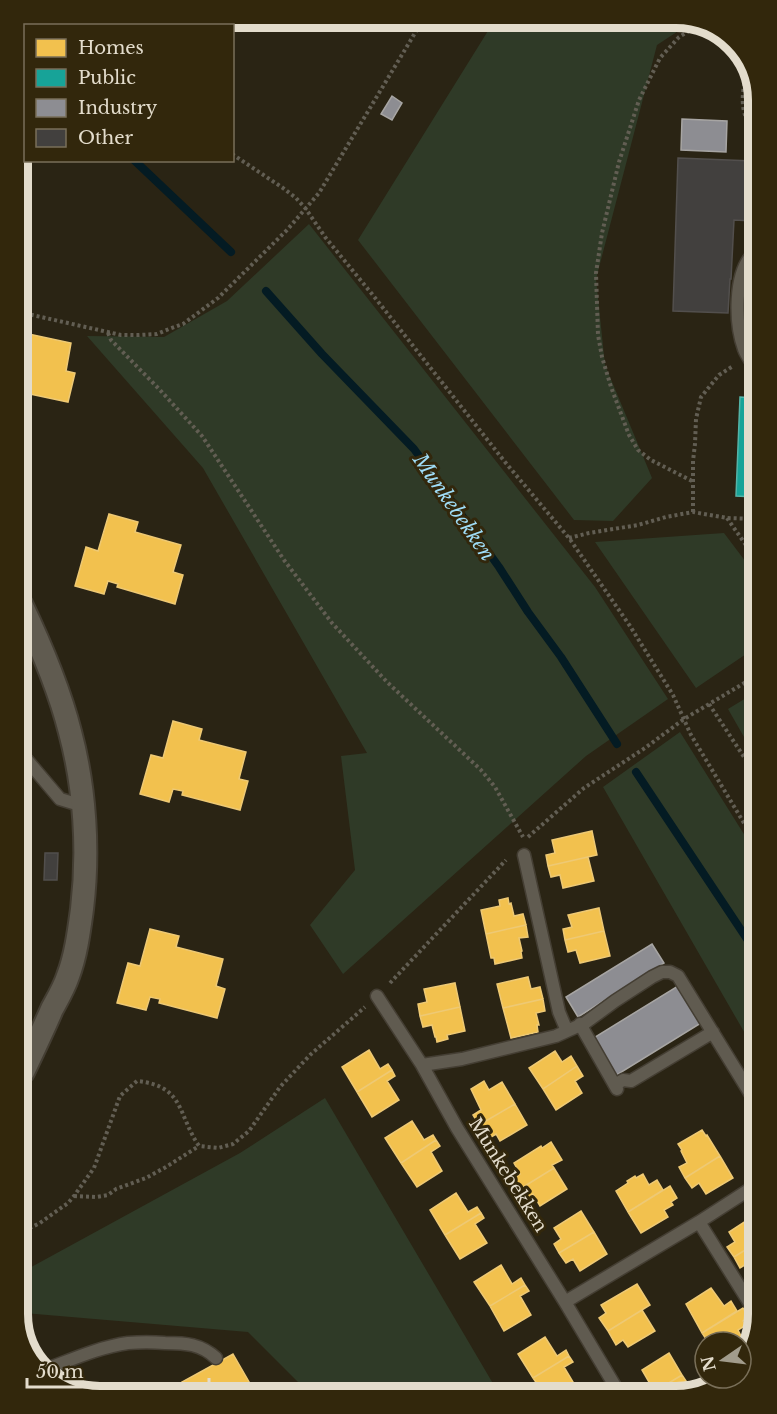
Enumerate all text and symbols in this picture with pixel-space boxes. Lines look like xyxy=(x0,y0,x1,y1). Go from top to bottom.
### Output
legend xyxy=(24,24,234,162)
text: Homes xyxy=(78,37,144,59)
text: Public xyxy=(78,67,136,89)
text: Industry xyxy=(78,97,158,119)
text: Other xyxy=(78,127,134,149)
water label: Munkebekken xyxy=(408,448,500,565)
street label: Munkebekken xyxy=(464,1114,552,1236)
north arrow xyxy=(693,1330,753,1390)
scale bar xyxy=(27,1351,208,1389)
text: N xyxy=(697,1354,720,1373)
text: 50 m xyxy=(36,1361,84,1383)

